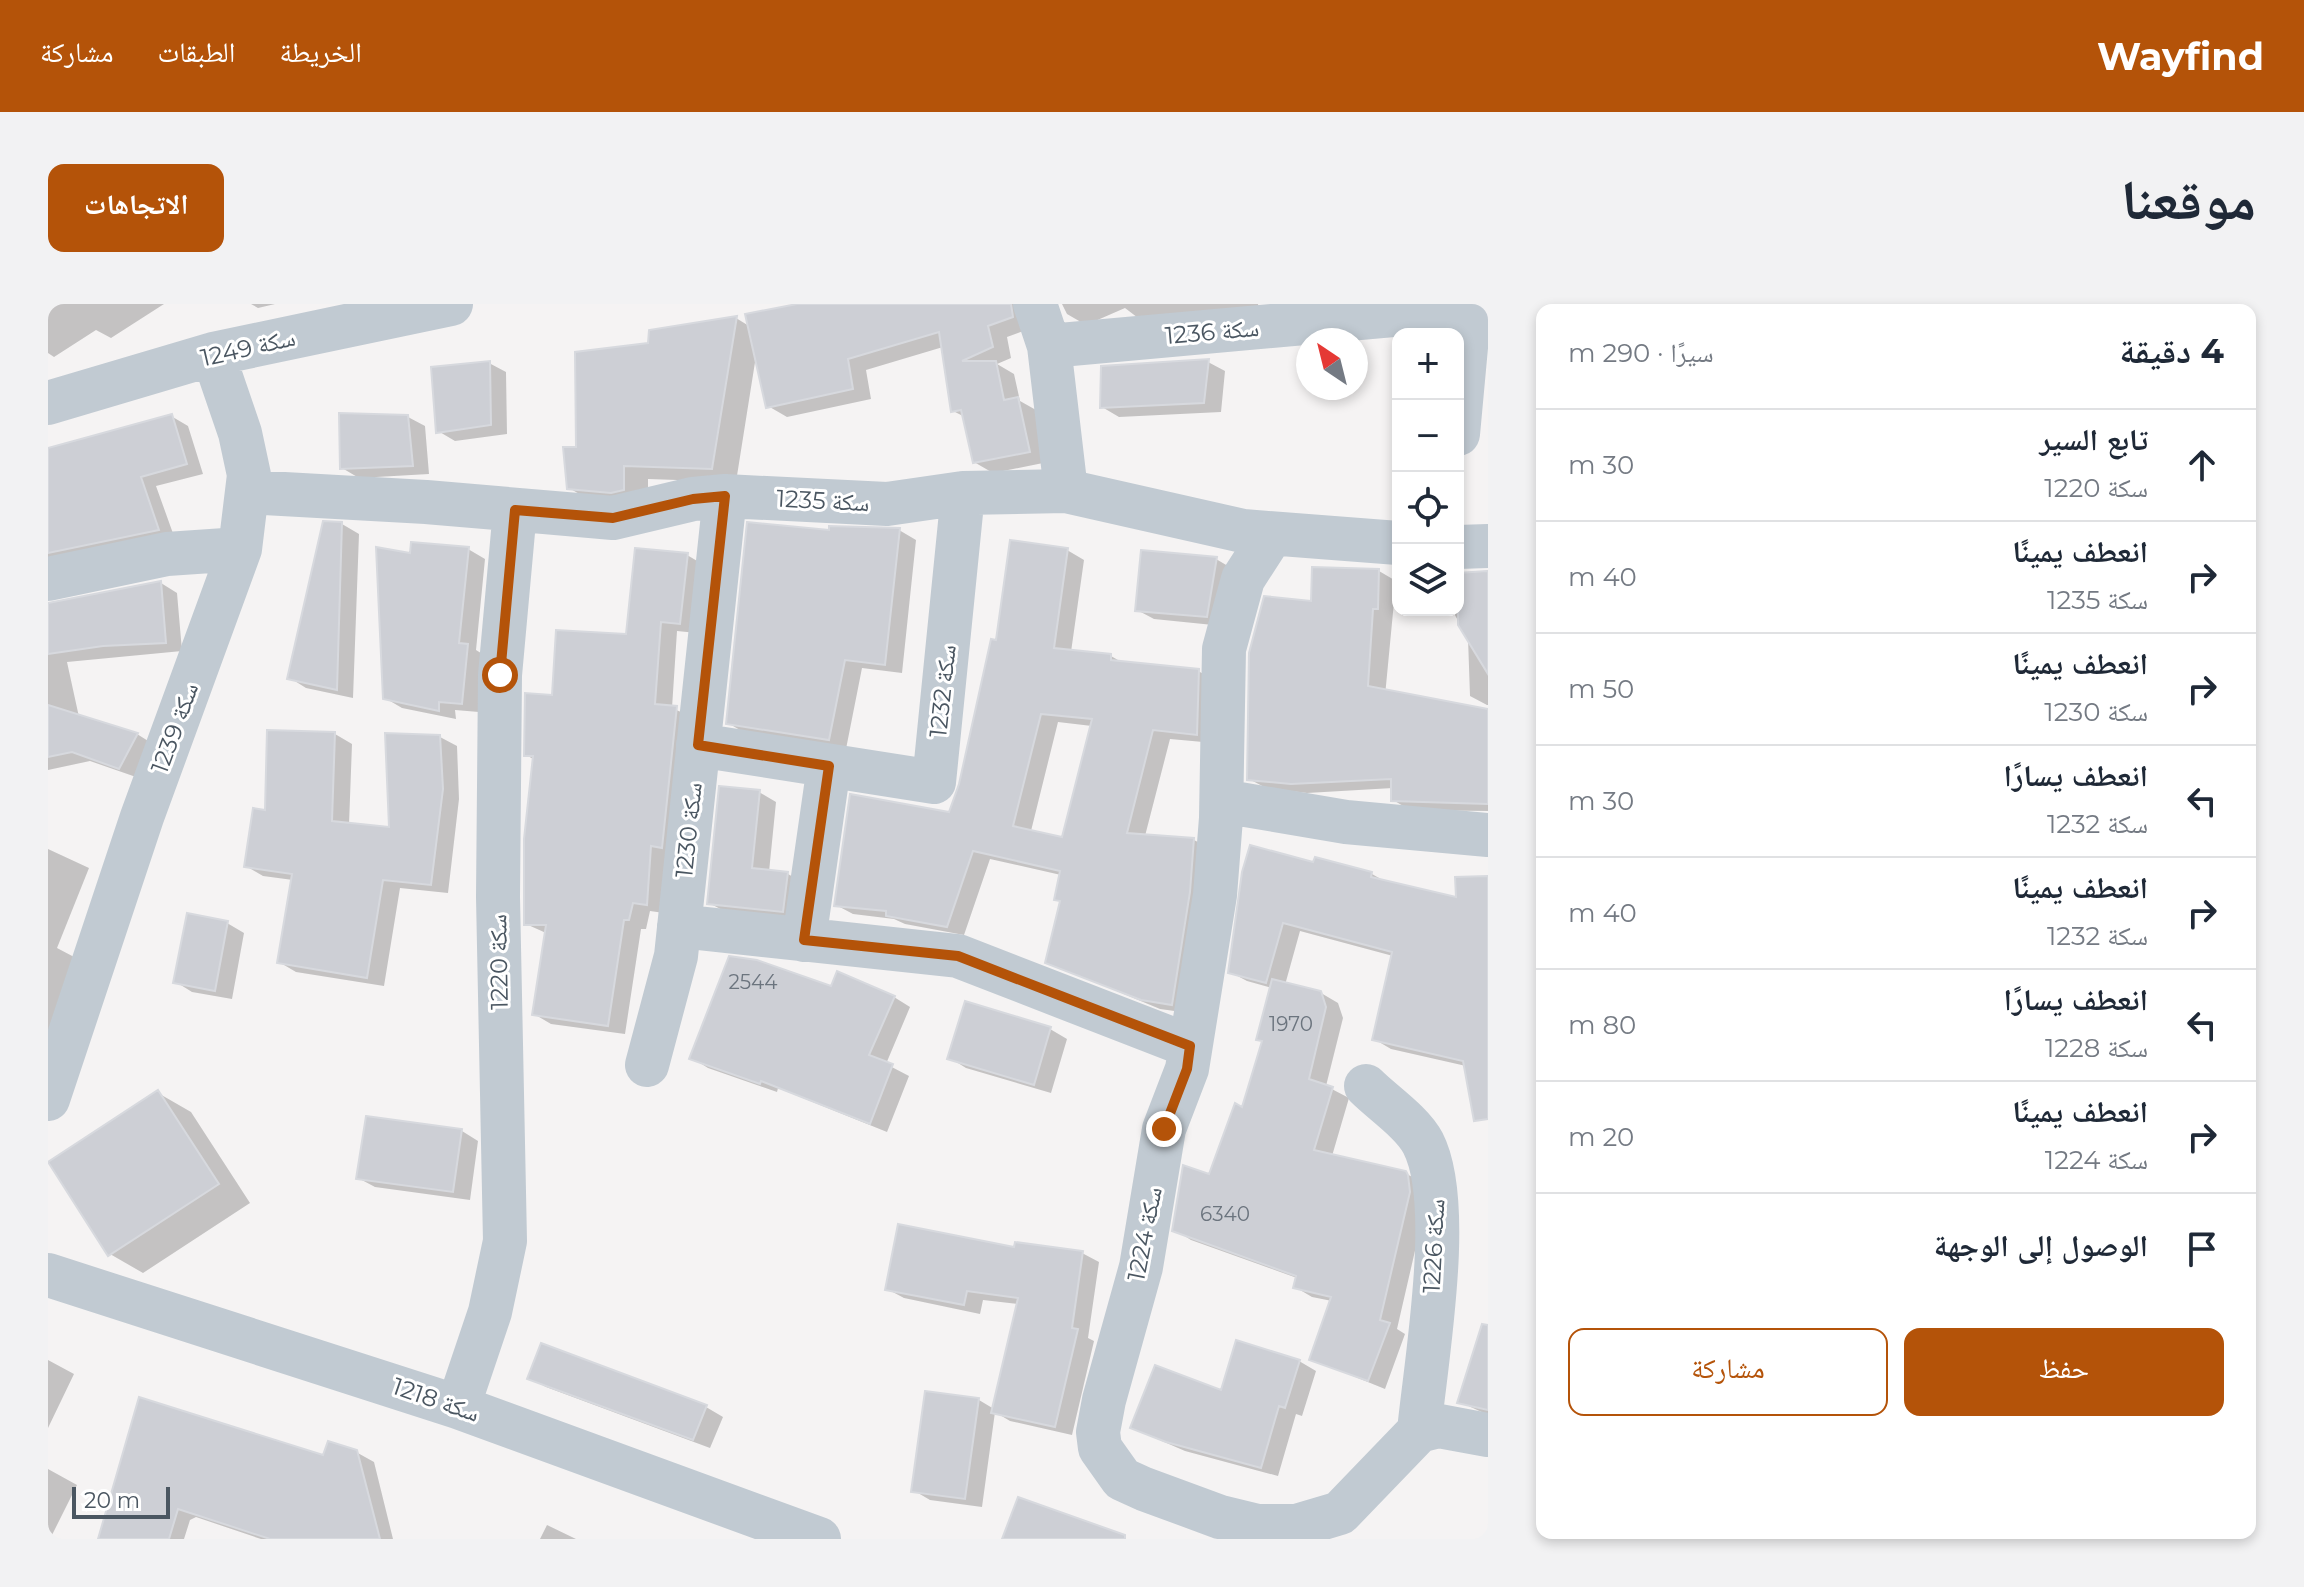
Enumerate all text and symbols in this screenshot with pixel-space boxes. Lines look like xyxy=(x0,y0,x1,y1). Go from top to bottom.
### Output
text: Wayfind xyxy=(2097,33,2264,80)
text: مشاركة xyxy=(40,35,114,69)
text: الطبقات xyxy=(158,35,235,69)
text: الخريطة xyxy=(279,35,362,69)
button: الاتجاهات xyxy=(48,164,224,252)
text: موقعنا xyxy=(2121,166,2256,234)
street label: سكة 1236 xyxy=(1164,313,1260,350)
street label: سكة 1249 xyxy=(198,323,298,372)
north arrow xyxy=(1296,328,1368,400)
map controls xyxy=(1392,328,1464,616)
button: + xyxy=(1392,328,1464,400)
text: 4 دقيقة xyxy=(2120,330,2224,372)
text: سيرًا · 290 m xyxy=(1568,337,1714,369)
button: − xyxy=(1392,400,1464,472)
text: تابع السير xyxy=(2039,421,2148,458)
icon: ahead xyxy=(2180,443,2224,487)
text: 30 m xyxy=(1568,449,1634,481)
button: locate xyxy=(1392,472,1464,544)
text: سكة 1220 xyxy=(2044,472,2148,504)
street label: سكة 1235 xyxy=(776,484,870,517)
text: انعطف يمينًا xyxy=(2012,533,2148,570)
button: layers xyxy=(1392,544,1464,616)
icon: right xyxy=(2180,555,2224,599)
text: 40 m xyxy=(1568,561,1637,593)
text: سكة 1235 xyxy=(2047,584,2148,616)
street label: سكة 1232 xyxy=(923,643,962,739)
text: انعطف يمينًا xyxy=(2012,645,2148,682)
route start xyxy=(482,657,518,693)
icon: right xyxy=(2180,667,2224,711)
text: 50 m xyxy=(1568,673,1634,705)
street label: سكة 1239 xyxy=(145,679,204,777)
text: سكة 1230 xyxy=(2044,696,2148,728)
text: انعطف يسارًا xyxy=(2003,757,2148,794)
icon: left xyxy=(2180,779,2224,823)
street label: سكة 1230 xyxy=(669,781,708,879)
text: 30 m xyxy=(1568,785,1634,817)
text: سكة 1232 xyxy=(2047,808,2148,840)
text: انعطف يمينًا xyxy=(2012,869,2148,906)
icon: right xyxy=(2180,891,2224,935)
text: 40 m xyxy=(1568,897,1637,929)
street label: سكة 1220 xyxy=(483,914,514,1010)
text: سكة 1232 xyxy=(2047,920,2148,952)
house number: 2544 xyxy=(728,970,778,994)
text: انعطف يسارًا xyxy=(2003,981,2148,1018)
icon: left xyxy=(2180,1003,2224,1047)
text: 80 m xyxy=(1568,1009,1636,1041)
house number: 1970 xyxy=(1269,1012,1313,1036)
text: سكة 1228 xyxy=(2045,1032,2148,1064)
text: انعطف يمينًا xyxy=(2012,1093,2148,1130)
route end xyxy=(1146,1111,1182,1147)
icon: right xyxy=(2180,1115,2224,1159)
text: 20 m xyxy=(1568,1121,1634,1153)
text: سكة 1224 xyxy=(2045,1144,2148,1176)
street label: سكة 1224 xyxy=(1121,1184,1168,1283)
street label: سكة 1226 xyxy=(1417,1198,1450,1294)
house number: 6340 xyxy=(1200,1202,1250,1226)
text: الوصول إلى الوجهة xyxy=(1934,1227,2148,1264)
icon: arrive xyxy=(2180,1227,2224,1271)
button: مشاركة xyxy=(1568,1328,1888,1416)
button: حفظ xyxy=(1904,1328,2224,1416)
street label: سكة 1218 xyxy=(389,1371,484,1428)
scale bar xyxy=(72,1483,170,1519)
text: 20 m xyxy=(84,1487,140,1514)

